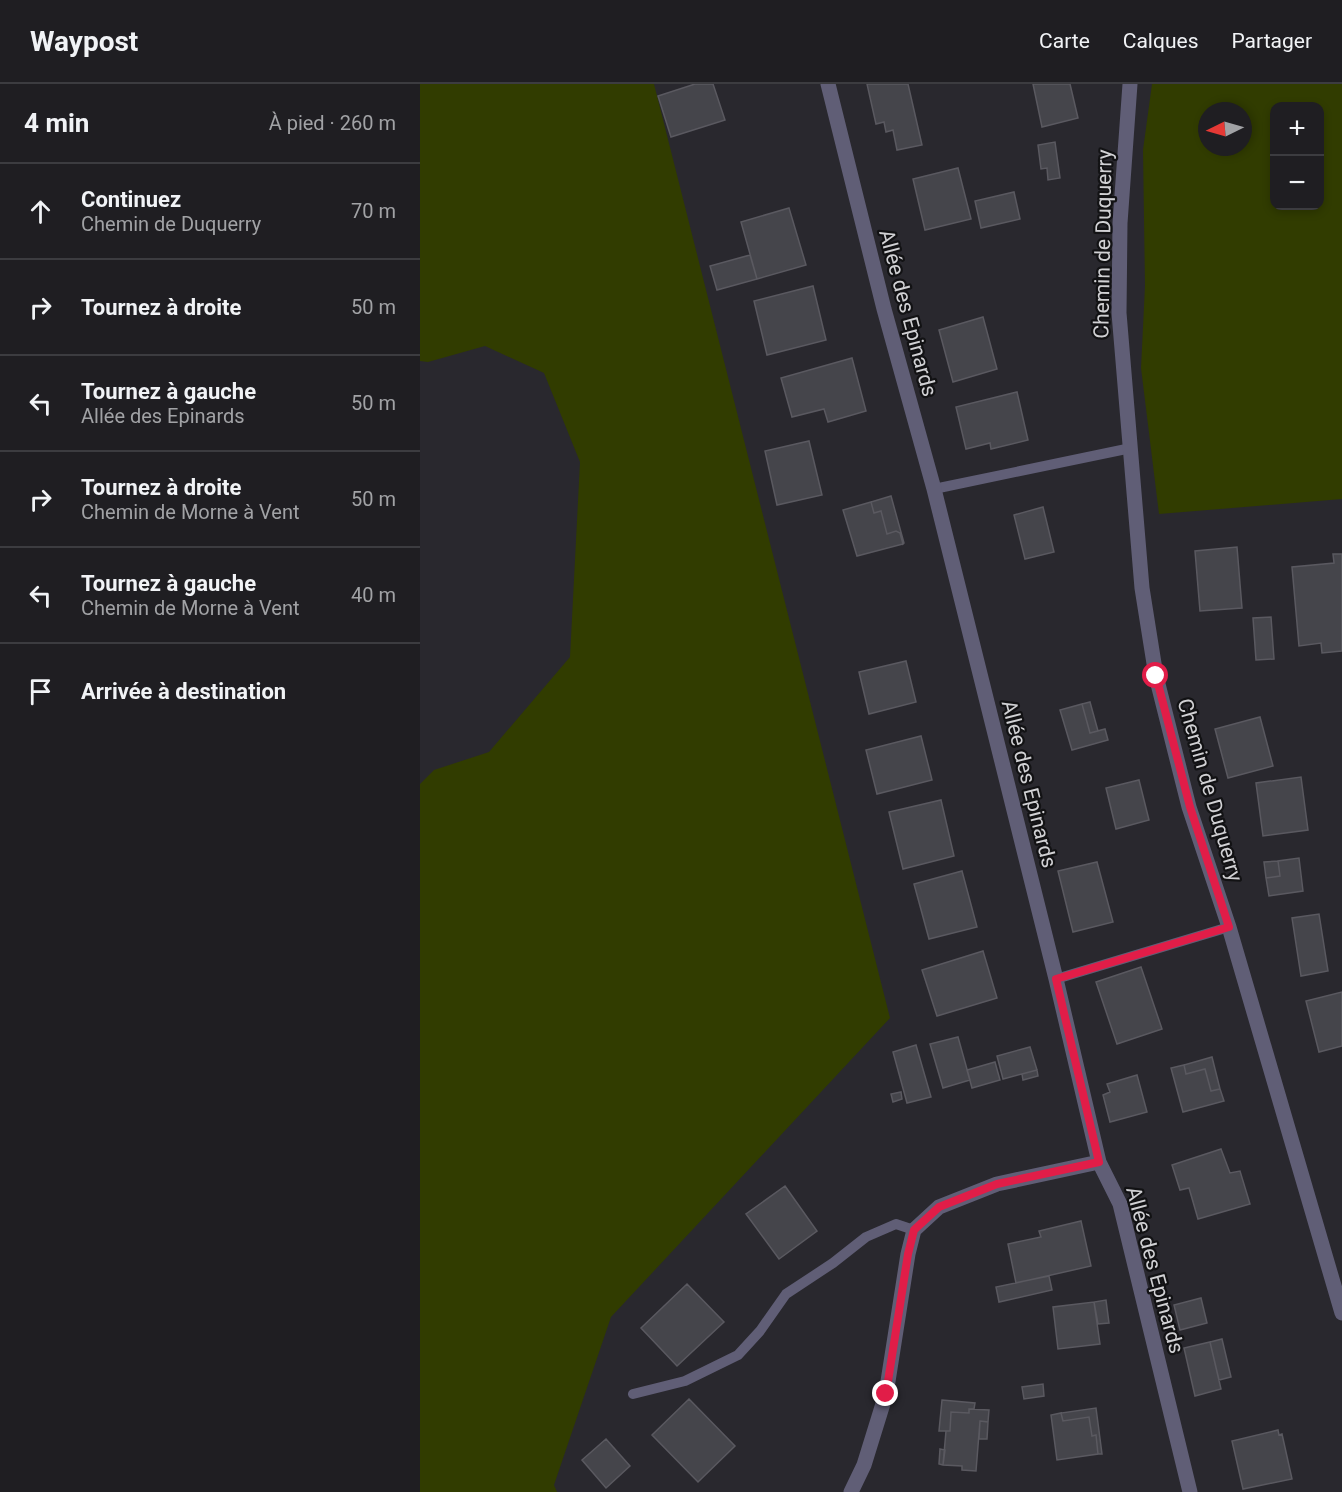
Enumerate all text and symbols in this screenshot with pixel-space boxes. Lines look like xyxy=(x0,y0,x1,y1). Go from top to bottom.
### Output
text: Waypost xyxy=(30,25,138,58)
text: Carte xyxy=(1039,29,1090,53)
text: Calques xyxy=(1123,29,1198,53)
text: Partager xyxy=(1231,29,1312,53)
north arrow xyxy=(1198,102,1252,156)
map controls xyxy=(1270,102,1324,210)
button: + xyxy=(1270,102,1324,156)
text: 4 min xyxy=(24,108,89,138)
text: À pied · 260 m xyxy=(269,111,396,135)
street label: Chemin de Duquerry xyxy=(1089,149,1117,339)
button: − xyxy=(1270,156,1324,210)
text: Continuez xyxy=(81,187,181,212)
icon: ahead xyxy=(24,195,57,228)
text: 70 m xyxy=(351,199,396,223)
text: Chemin de Duquerry xyxy=(81,212,261,236)
street label: Allée des Epinards xyxy=(874,227,942,399)
icon: right xyxy=(24,291,57,324)
text: Tournez à droite xyxy=(81,295,241,320)
text: 50 m xyxy=(351,295,396,319)
text: Tournez à gauche xyxy=(81,379,256,404)
icon: left xyxy=(24,387,57,420)
text: 50 m xyxy=(351,391,396,415)
text: Allée des Epinards xyxy=(81,404,245,428)
text: Tournez à droite xyxy=(81,475,241,500)
icon: right xyxy=(24,483,57,516)
text: 50 m xyxy=(351,487,396,511)
text: Chemin de Morne à Vent xyxy=(81,500,300,524)
text: Tournez à gauche xyxy=(81,571,256,596)
icon: left xyxy=(24,579,57,612)
text: 40 m xyxy=(351,583,396,607)
text: Chemin de Morne à Vent xyxy=(81,596,300,620)
route start xyxy=(1142,662,1168,688)
icon: arrive xyxy=(24,675,57,708)
text: Arrivée à destination xyxy=(81,679,286,704)
street label: Chemin de Duquerry xyxy=(1172,696,1248,884)
street label: Allée des Epinards xyxy=(997,698,1061,870)
street label: Allée des Epinards xyxy=(1121,1184,1189,1356)
route end xyxy=(872,1380,898,1406)

